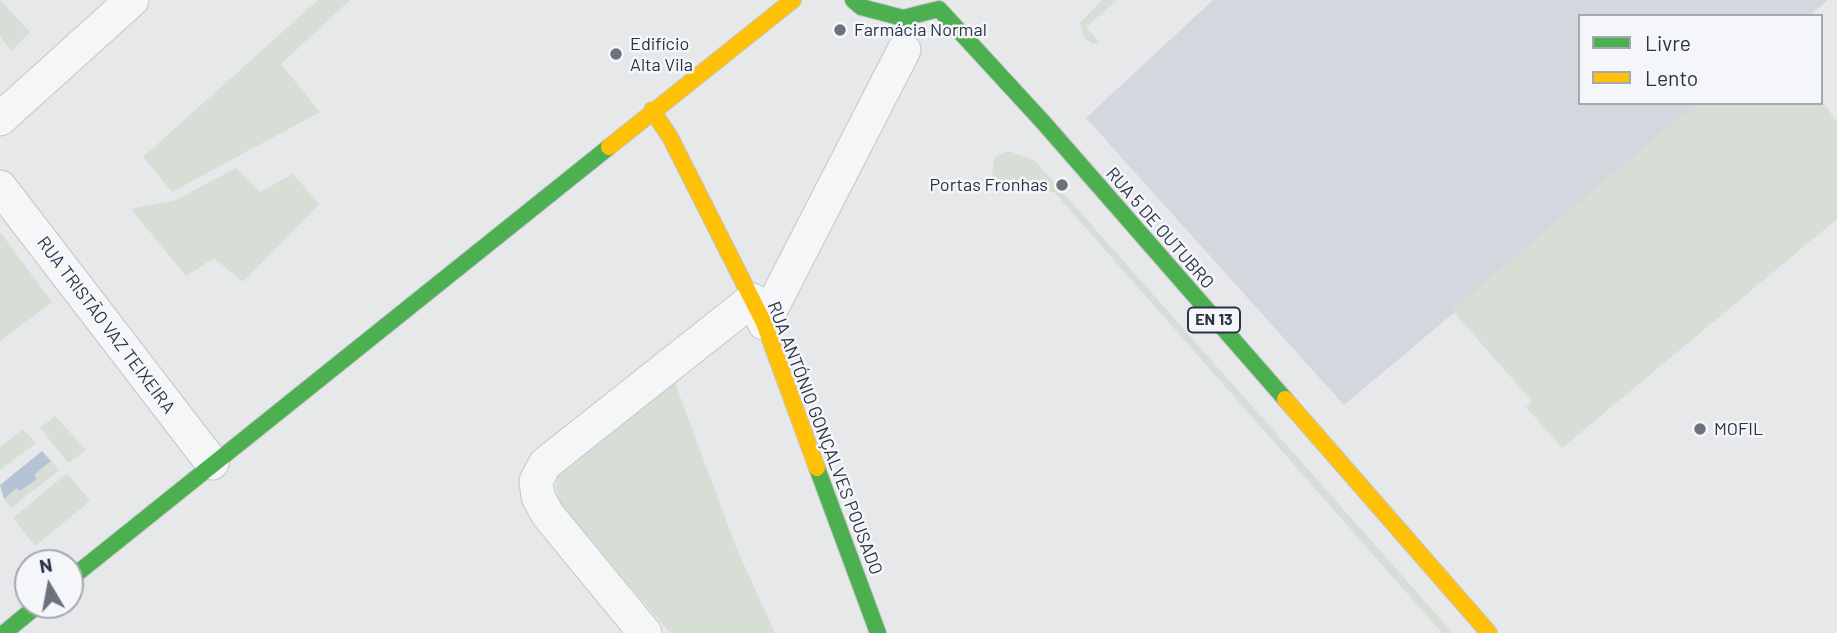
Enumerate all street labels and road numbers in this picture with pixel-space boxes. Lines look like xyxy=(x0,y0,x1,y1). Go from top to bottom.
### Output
street label: RUA 5 DE OUTUBRO xyxy=(1101,163,1219,293)
street label: RUA TRISTÃO VAZ TEIXEIRA xyxy=(32,232,180,418)
street label: RUA ANTÓNIO GONÇALVES POUSADO xyxy=(763,298,887,578)
road number: EN 13 xyxy=(1188,308,1240,332)

